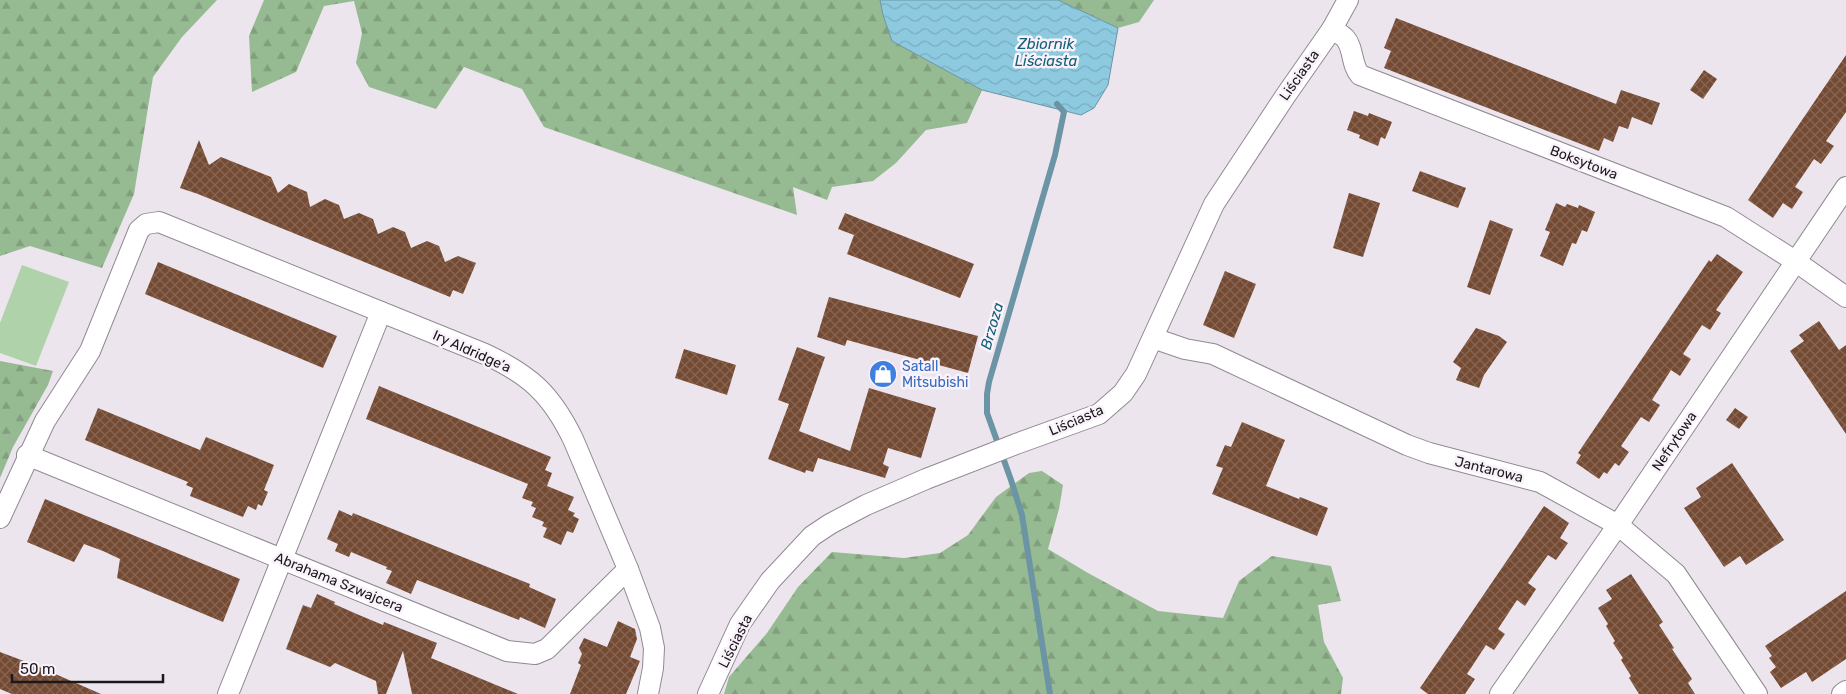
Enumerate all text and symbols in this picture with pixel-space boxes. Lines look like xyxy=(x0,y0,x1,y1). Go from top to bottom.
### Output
water label: Zbiornik Liściasta xyxy=(1015,35,1077,70)
street label: Liściasta xyxy=(1276,47,1323,104)
street label: Boksytowa xyxy=(1548,142,1620,183)
water label: Brzoza xyxy=(977,300,1007,352)
street label: Iry Aldridge’a xyxy=(430,327,514,376)
place label: Satall Mitsubishi xyxy=(902,358,968,391)
shop icon: Satall Mitsubishi xyxy=(868,359,898,389)
street label: Liściasta xyxy=(1046,401,1106,440)
street label: Nefrytowa xyxy=(1648,408,1700,474)
street label: Jantarowa xyxy=(1453,453,1525,486)
street label: Abrahama Szwajcera xyxy=(272,549,406,616)
street label: Liściasta xyxy=(715,612,756,671)
scale bar xyxy=(12,652,164,684)
text: 50 m xyxy=(20,660,55,678)

